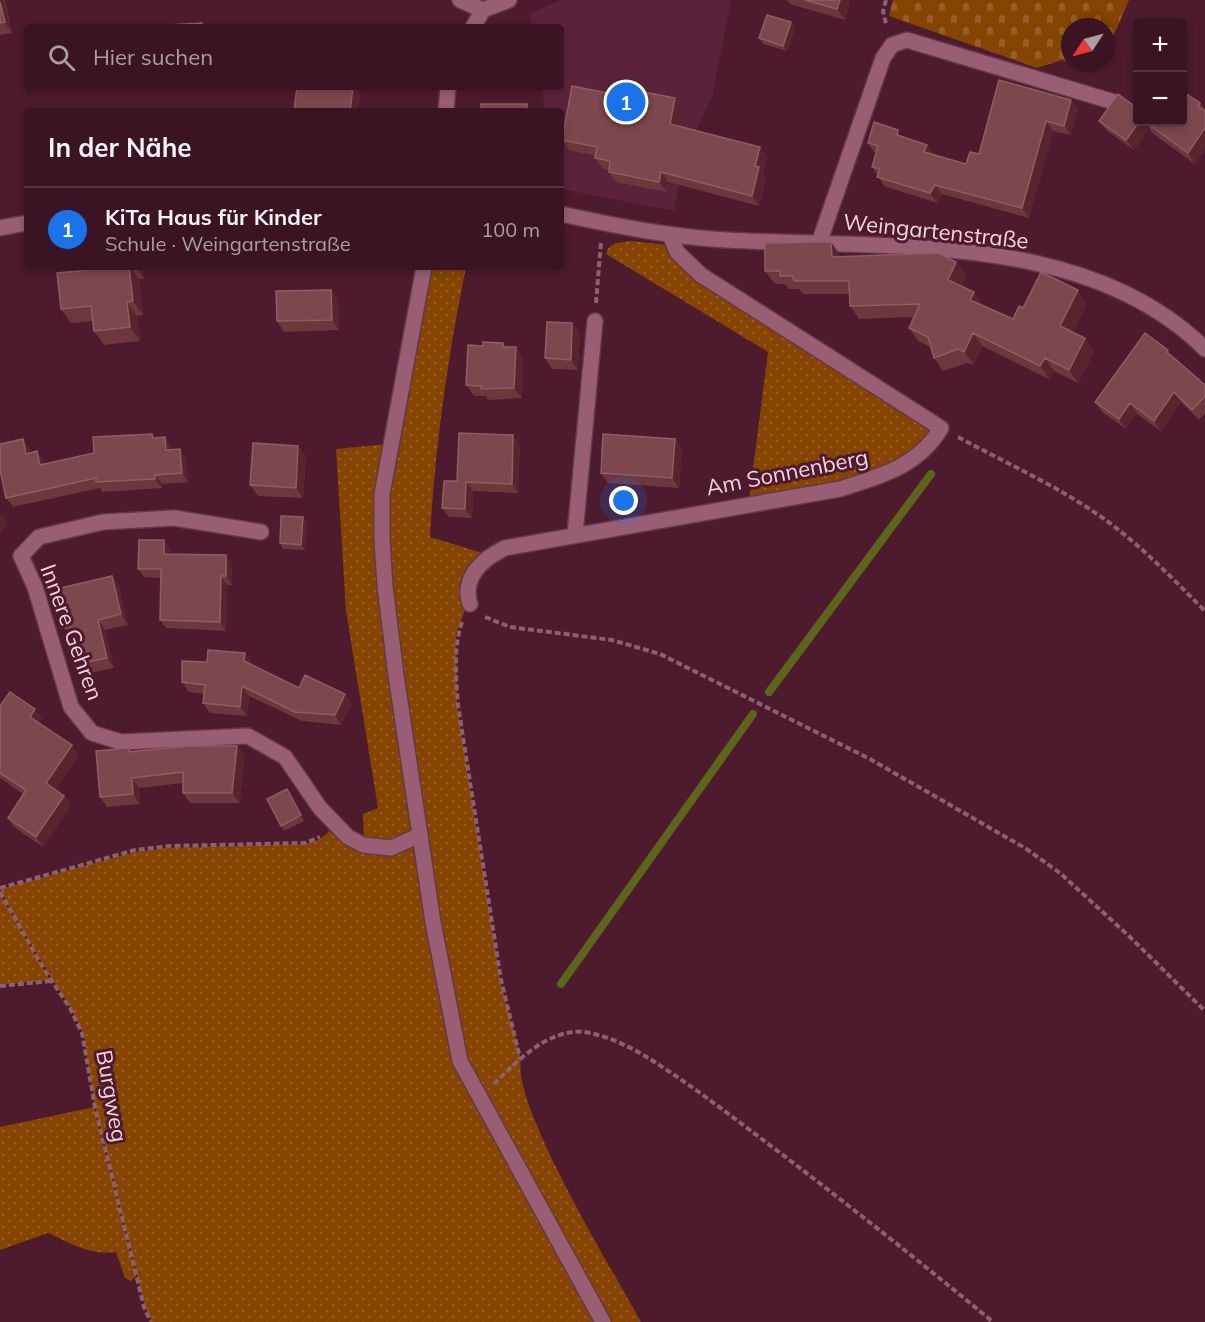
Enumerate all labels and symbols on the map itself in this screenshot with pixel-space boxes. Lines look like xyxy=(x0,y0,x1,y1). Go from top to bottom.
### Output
north arrow xyxy=(1061,18,1115,72)
pin: 1 xyxy=(606,80,646,124)
street label: Weingartenstraße xyxy=(842,207,1030,255)
street label: Am Sonnenberg xyxy=(704,443,870,501)
your location xyxy=(609,486,638,515)
street label: Innere Gehren xyxy=(34,560,110,704)
street label: Burgweg xyxy=(90,1048,134,1144)

